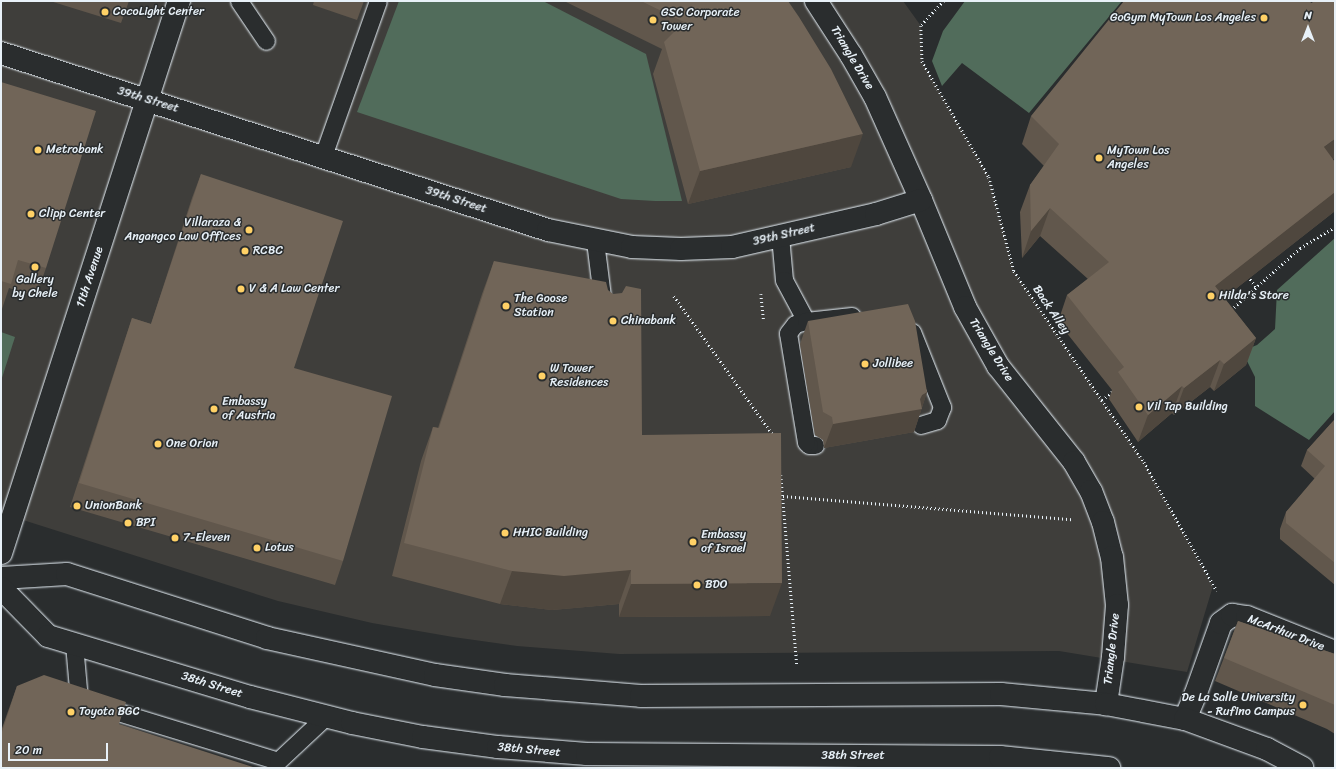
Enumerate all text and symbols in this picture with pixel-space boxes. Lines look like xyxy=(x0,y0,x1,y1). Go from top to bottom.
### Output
place label: CocoLight Center xyxy=(113,5,205,19)
place label: GSC Corporate Tower xyxy=(661,6,740,34)
text: N xyxy=(1304,6,1312,25)
marker: CocoLight Center xyxy=(100,7,110,17)
north arrow xyxy=(1288,8,1328,48)
place label: GoGym MyTown Los Angeles xyxy=(1109,11,1256,25)
marker: GoGym MyTown Los Angeles xyxy=(1259,13,1269,23)
marker: GSC Corporate Tower xyxy=(648,15,658,25)
street label: Triangle Drive xyxy=(827,23,877,93)
street label: 39th Street xyxy=(116,84,180,116)
place label: Metrobank xyxy=(46,143,103,157)
place label: MyTown Los Angeles xyxy=(1107,144,1169,172)
marker: Metrobank xyxy=(33,145,43,155)
marker: MyTown Los Angeles xyxy=(1094,153,1104,163)
street label: 39th Street xyxy=(424,183,488,217)
place label: Clipp Center xyxy=(39,207,105,221)
marker: Clipp Center xyxy=(26,209,36,219)
place label: Villaraza & Angangco Law Offices xyxy=(124,216,241,244)
street label: 39th Street xyxy=(751,221,817,249)
marker: Villaraza & Angangco Law Offices xyxy=(244,225,254,235)
place label: RCBC xyxy=(253,244,283,258)
street label: 11th Avenue xyxy=(73,245,107,309)
marker: RCBC xyxy=(240,246,250,256)
marker: Gallery by Chele xyxy=(30,262,40,272)
place label: Gallery by Chele xyxy=(12,273,58,301)
place label: V & A Law Center xyxy=(249,282,340,296)
street label: Back Alley xyxy=(1029,283,1073,337)
marker: V & A Law Center xyxy=(236,284,246,294)
place label: Hilda's Store xyxy=(1219,289,1289,303)
marker: Hilda's Store xyxy=(1206,291,1216,301)
place label: The Goose Station xyxy=(514,292,567,320)
marker: The Goose Station xyxy=(501,301,511,311)
place label: Chinabank xyxy=(621,314,676,328)
marker: Chinabank xyxy=(608,316,618,326)
street label: Triangle Drive xyxy=(966,316,1016,384)
place label: Jollibee xyxy=(873,357,913,371)
marker: Jollibee xyxy=(860,359,870,369)
place label: W Tower Residences xyxy=(550,362,609,390)
marker: W Tower Residences xyxy=(537,371,547,381)
place label: Embassy of Austria xyxy=(222,395,276,423)
place label: Vil Tap Building xyxy=(1147,400,1228,414)
marker: Vil Tap Building xyxy=(1134,402,1144,412)
marker: Embassy of Austria xyxy=(209,404,219,414)
place label: One Orion xyxy=(166,437,218,451)
marker: One Orion xyxy=(153,439,163,449)
place label: UnionBank xyxy=(85,499,142,513)
marker: UnionBank xyxy=(72,501,82,511)
place label: BPI xyxy=(136,516,155,530)
marker: BPI xyxy=(123,518,133,528)
place label: HHIC Building xyxy=(513,526,588,540)
marker: HHIC Building xyxy=(500,528,510,538)
place label: Embassy of Israel xyxy=(701,528,746,556)
place label: 7-Eleven xyxy=(183,531,230,545)
marker: 7-Eleven xyxy=(170,533,180,543)
marker: Embassy of Israel xyxy=(688,537,698,547)
place label: Lotus xyxy=(265,541,294,555)
marker: Lotus xyxy=(252,543,262,553)
place label: BDO xyxy=(705,578,728,592)
marker: BDO xyxy=(692,580,702,590)
street label: McArthur Drive xyxy=(1245,612,1327,654)
street label: Triangle Drive xyxy=(1101,613,1123,685)
street label: 38th Street xyxy=(180,669,244,701)
place label: De La Salle University - Rufino Campus xyxy=(1180,691,1295,719)
marker: De La Salle University - Rufino Campus xyxy=(1298,700,1308,710)
place label: Toyota BGC xyxy=(79,705,140,719)
marker: Toyota BGC xyxy=(66,707,76,717)
scale bar xyxy=(10,735,110,761)
text: 20 m xyxy=(15,739,42,761)
street label: 38th Street xyxy=(497,740,561,760)
street label: 38th Street xyxy=(821,749,885,763)

